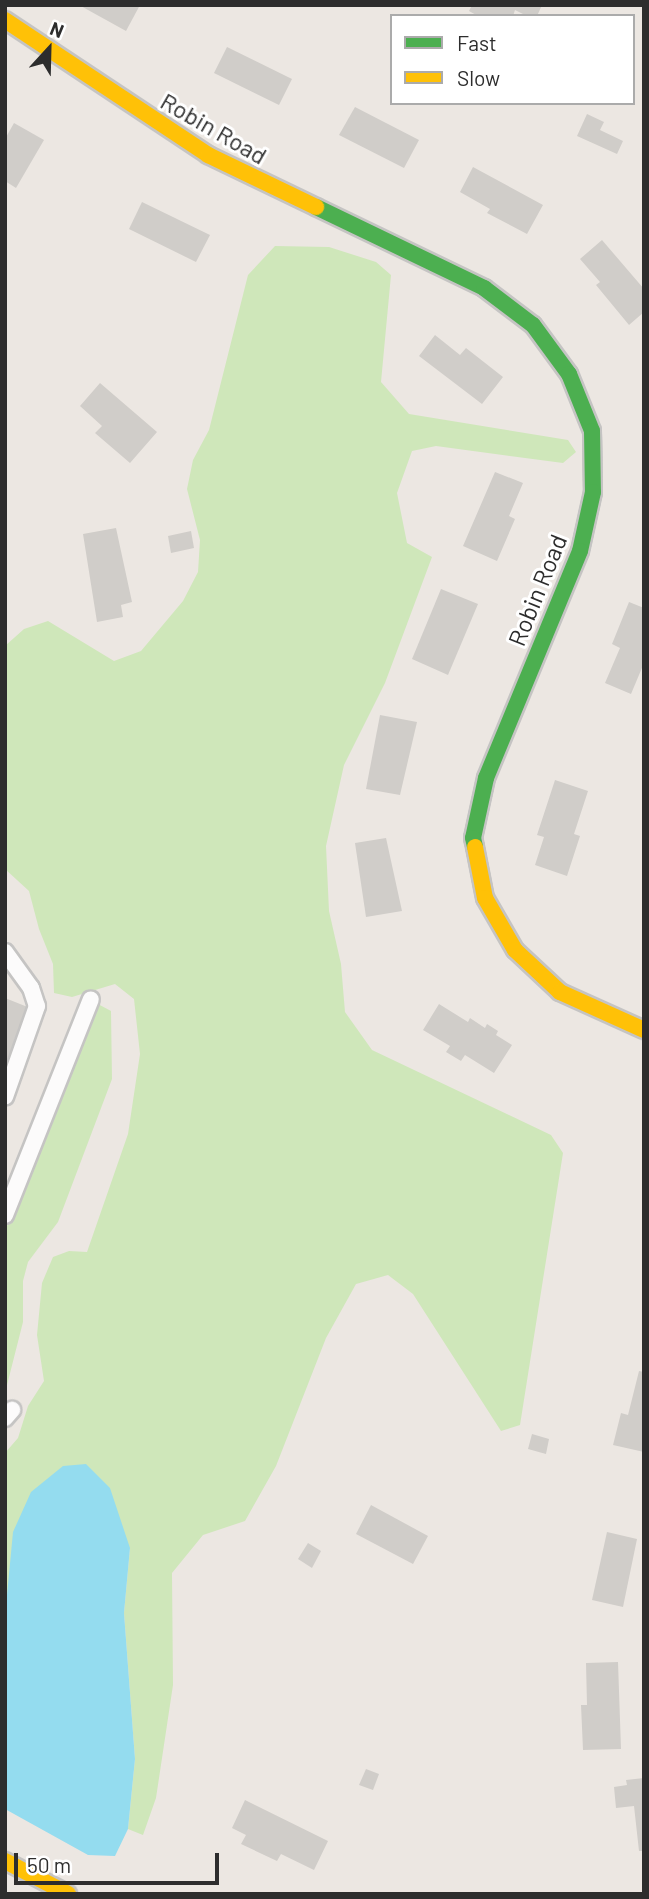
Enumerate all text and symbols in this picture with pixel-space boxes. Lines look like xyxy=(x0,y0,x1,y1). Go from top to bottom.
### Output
north arrow xyxy=(14,14,84,84)
legend xyxy=(390,14,635,105)
text: N xyxy=(47,16,67,42)
text: Fast xyxy=(457,30,497,55)
text: Slow xyxy=(457,65,500,90)
street label: Robin Road xyxy=(156,86,272,170)
street label: Robin Road xyxy=(502,530,572,650)
scale bar xyxy=(18,1840,222,1884)
text: 50 m xyxy=(27,1852,71,1877)

